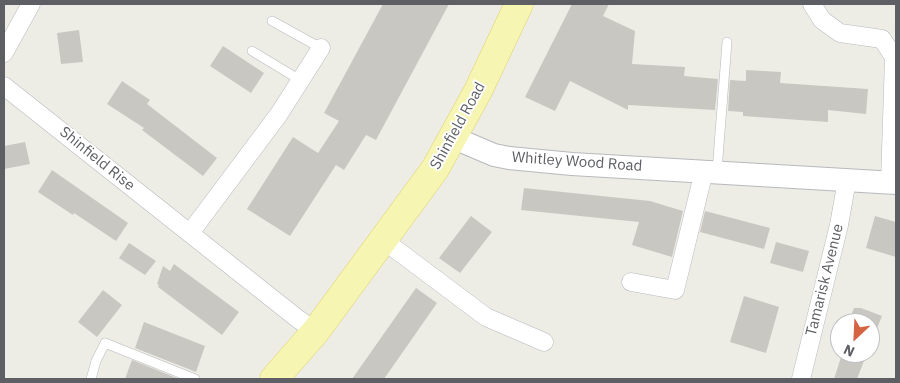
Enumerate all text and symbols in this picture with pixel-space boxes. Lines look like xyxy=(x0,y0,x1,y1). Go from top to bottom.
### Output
street label: Shinfield Road xyxy=(427,79,489,173)
street label: Shinfield Rise xyxy=(56,123,138,195)
street label: Whitley Wood Road xyxy=(511,148,643,176)
street label: Tamarisk Avenue xyxy=(802,222,848,338)
north arrow xyxy=(830,313,880,363)
text: N xyxy=(841,340,857,361)

